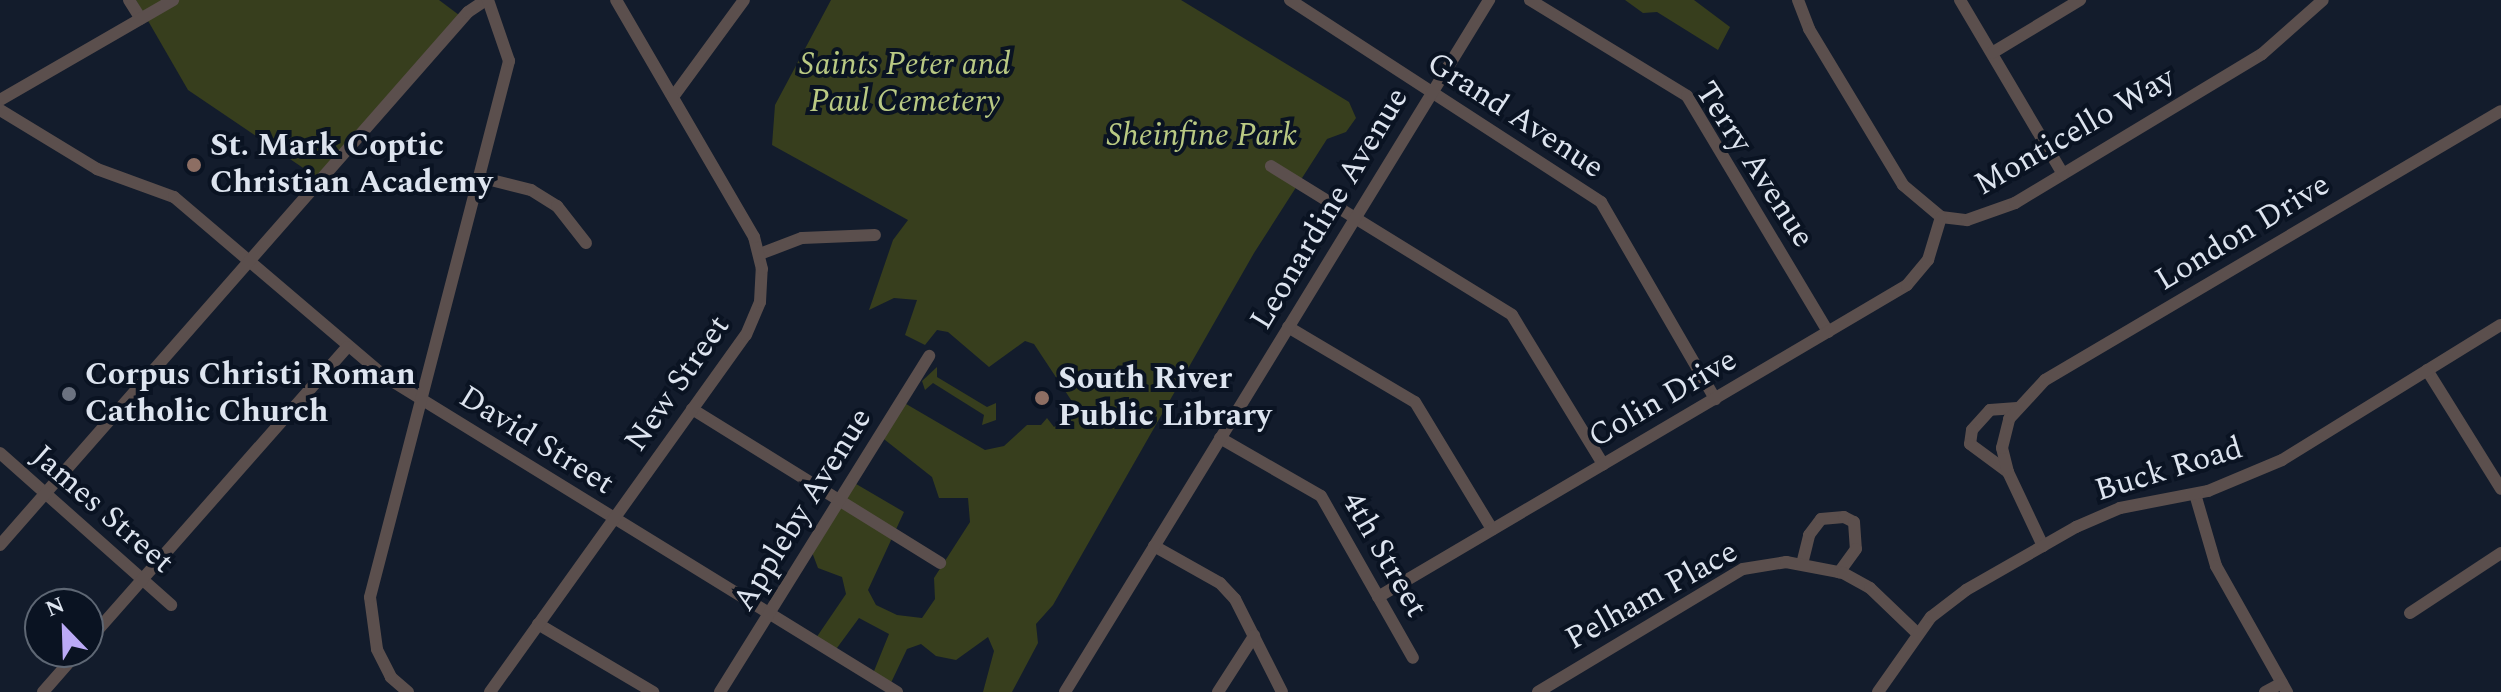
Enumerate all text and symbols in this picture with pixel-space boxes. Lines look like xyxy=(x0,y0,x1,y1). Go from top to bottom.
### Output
street label: Grand Avenue xyxy=(1419,45,1611,187)
park label: Saints Peter and Paul Cemetery xyxy=(799,47,1011,122)
street label: Monticello Way xyxy=(1968,59,2182,205)
street label: Terry Avenue xyxy=(1686,75,1822,255)
street label: Leonardine Avenue xyxy=(1243,81,1417,337)
park label: Sheinfine Park xyxy=(1107,117,1297,155)
place label: St. Mark Coptic Christian Academy xyxy=(210,128,492,203)
marker: St. Mark Coptic Christian Academy xyxy=(185,156,203,174)
street label: London Drive xyxy=(2149,166,2337,300)
street label: New Street xyxy=(617,309,739,459)
street label: Colin Drive xyxy=(1582,341,1744,457)
place label: Corpus Christi Roman Catholic Church xyxy=(85,357,416,432)
place label: South River Public Library xyxy=(1058,361,1271,436)
street label: David Street xyxy=(451,378,621,504)
marker: Corpus Christi Roman Catholic Church xyxy=(60,385,78,403)
marker: South River Public Library xyxy=(1033,389,1051,407)
street label: Appleby Avenue xyxy=(725,401,881,619)
street label: Buck Road xyxy=(2091,429,2247,511)
street label: James Street xyxy=(23,438,181,582)
street label: 4th Street xyxy=(1333,486,1435,624)
street label: Pelham Place xyxy=(1559,533,1745,659)
north arrow xyxy=(24,588,104,668)
text: N xyxy=(40,589,70,626)

